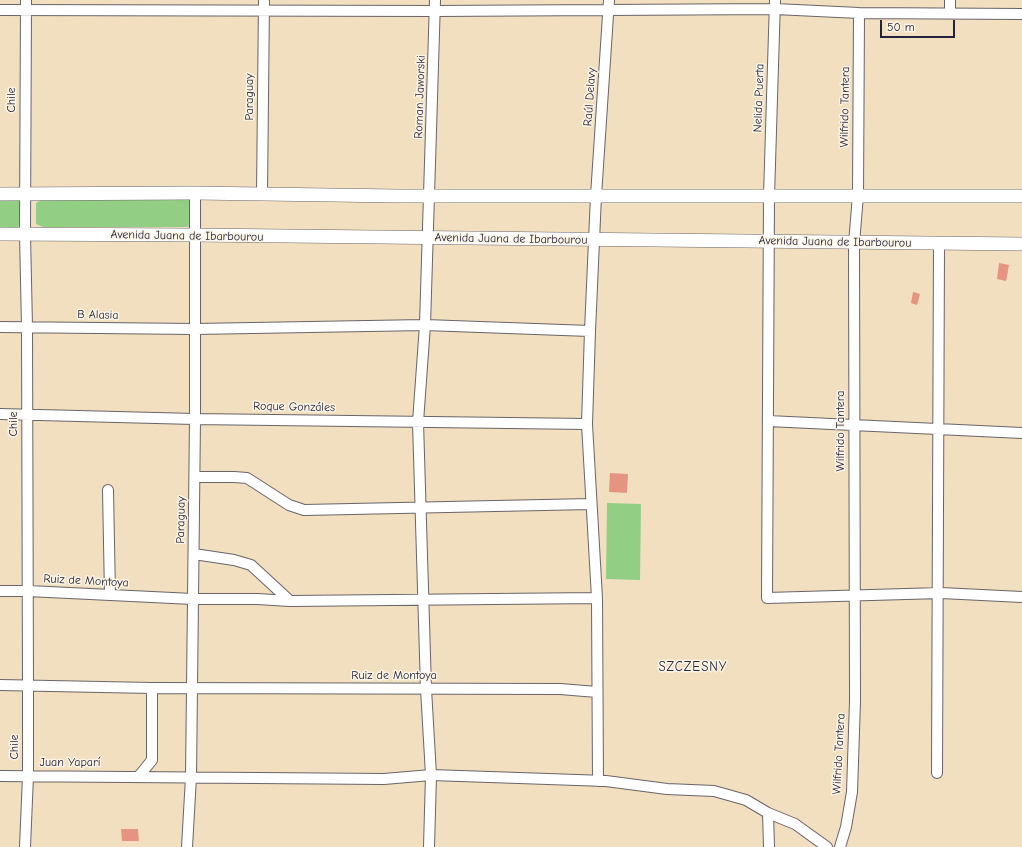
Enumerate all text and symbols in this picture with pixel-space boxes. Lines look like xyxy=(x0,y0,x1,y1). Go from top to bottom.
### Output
scale bar xyxy=(882,12,957,38)
text: 50 m xyxy=(887,20,915,34)
street label: Roman Jaworski xyxy=(411,55,429,139)
street label: Nelida Puerta xyxy=(751,63,767,133)
street label: Wilfrido Tantera xyxy=(837,66,853,148)
street label: Raúl Delavy xyxy=(581,67,599,127)
street label: Paraguay xyxy=(243,73,257,121)
street label: Chile xyxy=(5,87,19,113)
street label: Avenida Juana de Ibarbourou xyxy=(111,227,263,245)
street label: Avenida Juana de Ibarbourou xyxy=(435,230,587,248)
street label: Avenida Juana de Ibarbourou xyxy=(759,233,911,251)
street label: B Alasia xyxy=(77,307,119,323)
street label: Wilfrido Tantera xyxy=(834,390,848,472)
street label: Roque Gonzáles xyxy=(253,399,335,415)
street label: Chile xyxy=(7,411,21,437)
street label: Paraguay xyxy=(173,496,189,544)
street label: Ruiz de Montoya xyxy=(43,572,129,590)
district label: SZCZESNY xyxy=(658,659,728,675)
street label: Ruiz de Montoya xyxy=(351,669,437,683)
street label: Wilfrido Tantera xyxy=(830,713,848,795)
street label: Chile xyxy=(8,734,22,760)
street label: Juan Yaparí xyxy=(39,756,101,770)

